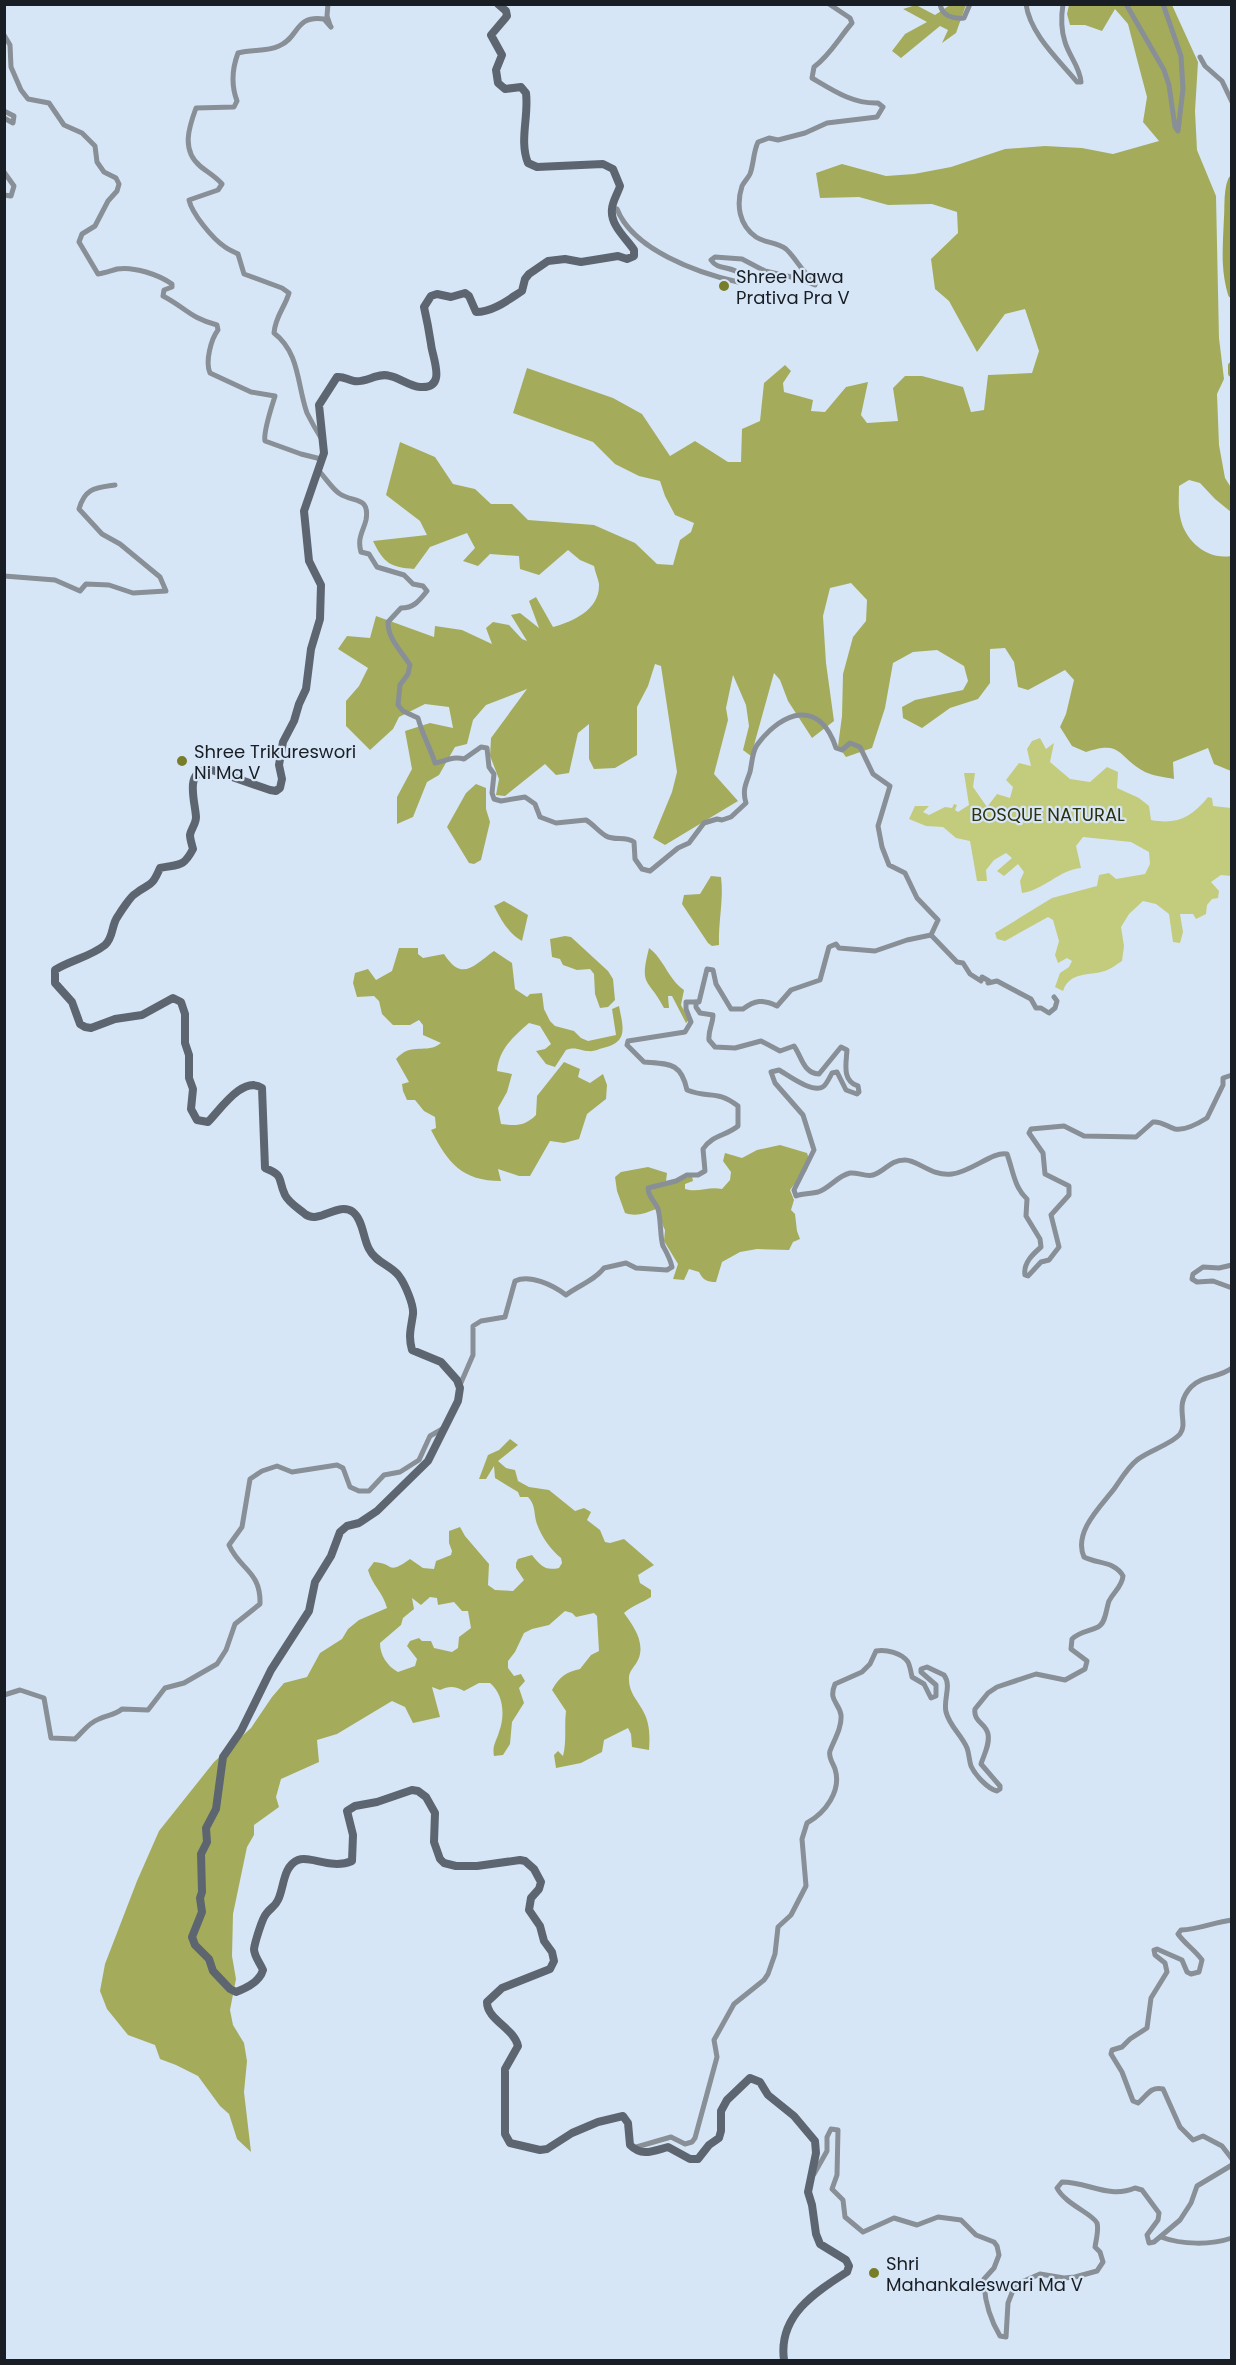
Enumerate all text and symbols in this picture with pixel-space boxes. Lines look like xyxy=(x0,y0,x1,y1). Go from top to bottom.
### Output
place label: Shree Nawa Prativa Pra V xyxy=(736,264,850,310)
marker: Shree Nawa Prativa Pra V xyxy=(717,279,731,293)
place label: Shree Trikureswori Ni Ma V xyxy=(194,739,356,785)
marker: Shree Trikureswori Ni Ma V xyxy=(175,754,189,768)
park label: BOSQUE NATURAL xyxy=(971,802,1125,827)
place label: Shri Mahankaleswari Ma V xyxy=(886,2251,1083,2297)
marker: Shri Mahankaleswari Ma V xyxy=(867,2266,881,2280)

